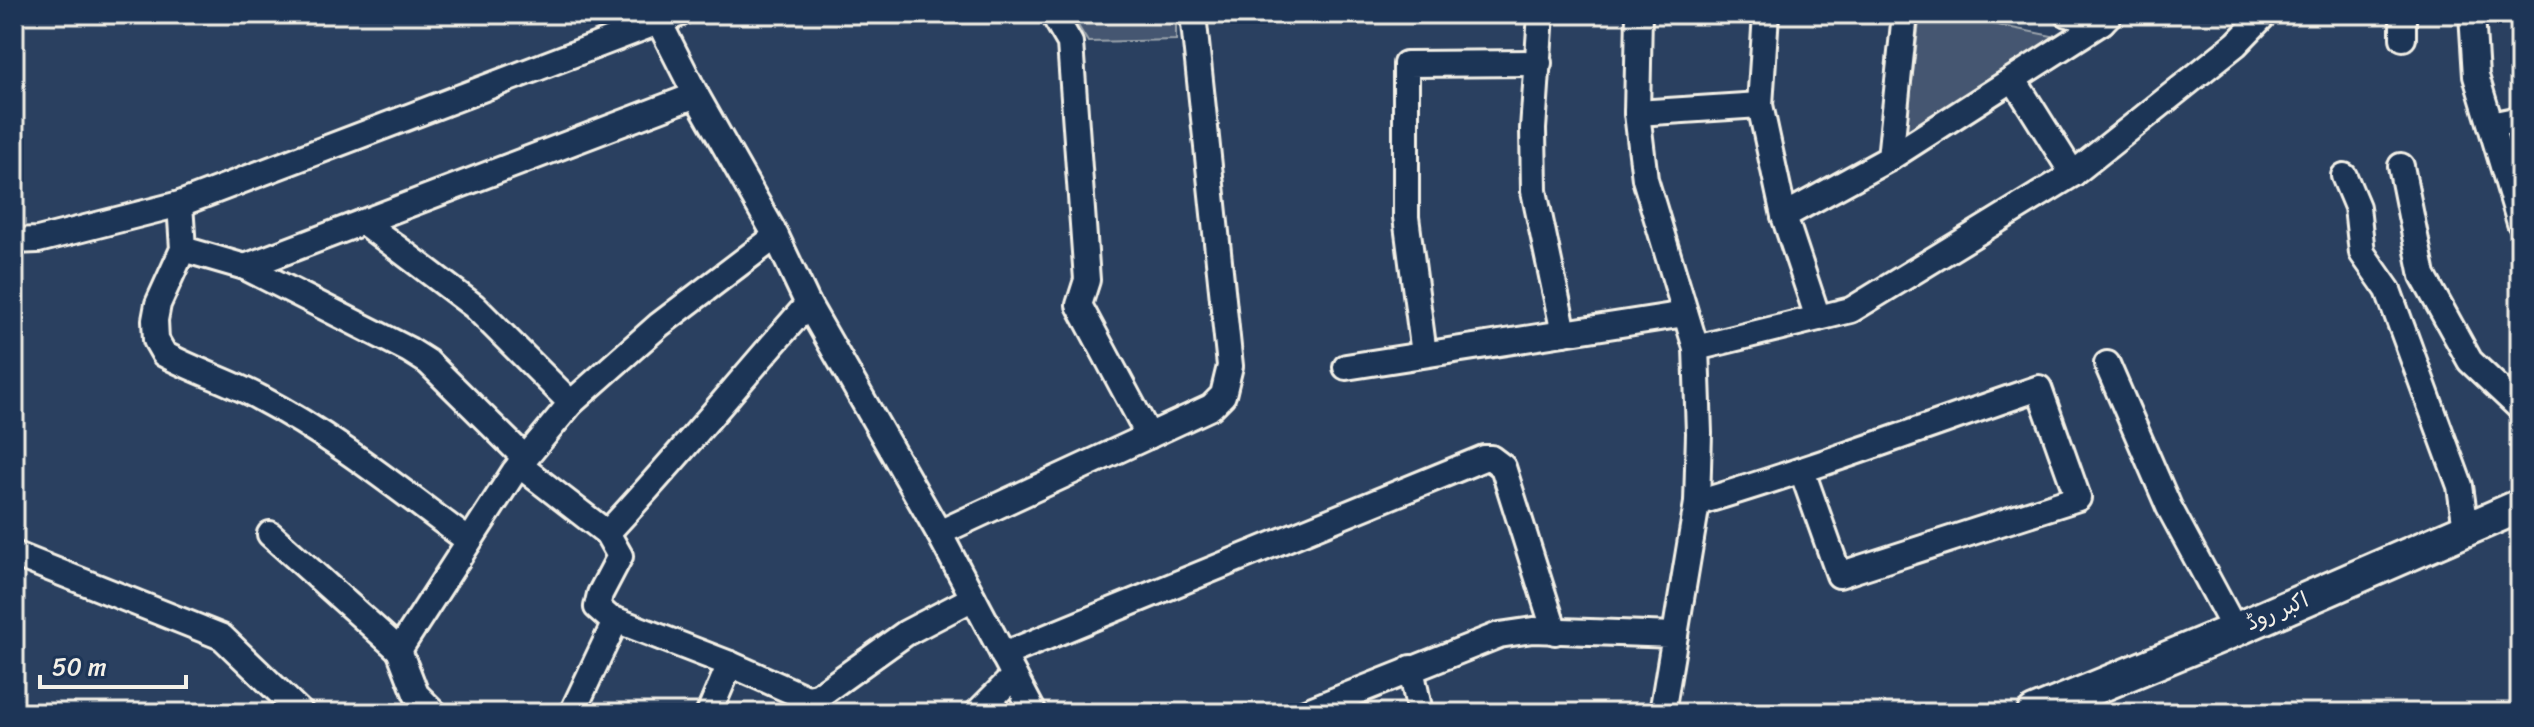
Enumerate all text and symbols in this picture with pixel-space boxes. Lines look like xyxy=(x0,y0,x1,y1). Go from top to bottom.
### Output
street label: اکبر روڈ xyxy=(2239,580,2315,642)
scale bar xyxy=(40,639,186,689)
text: 50 m xyxy=(52,646,107,688)

